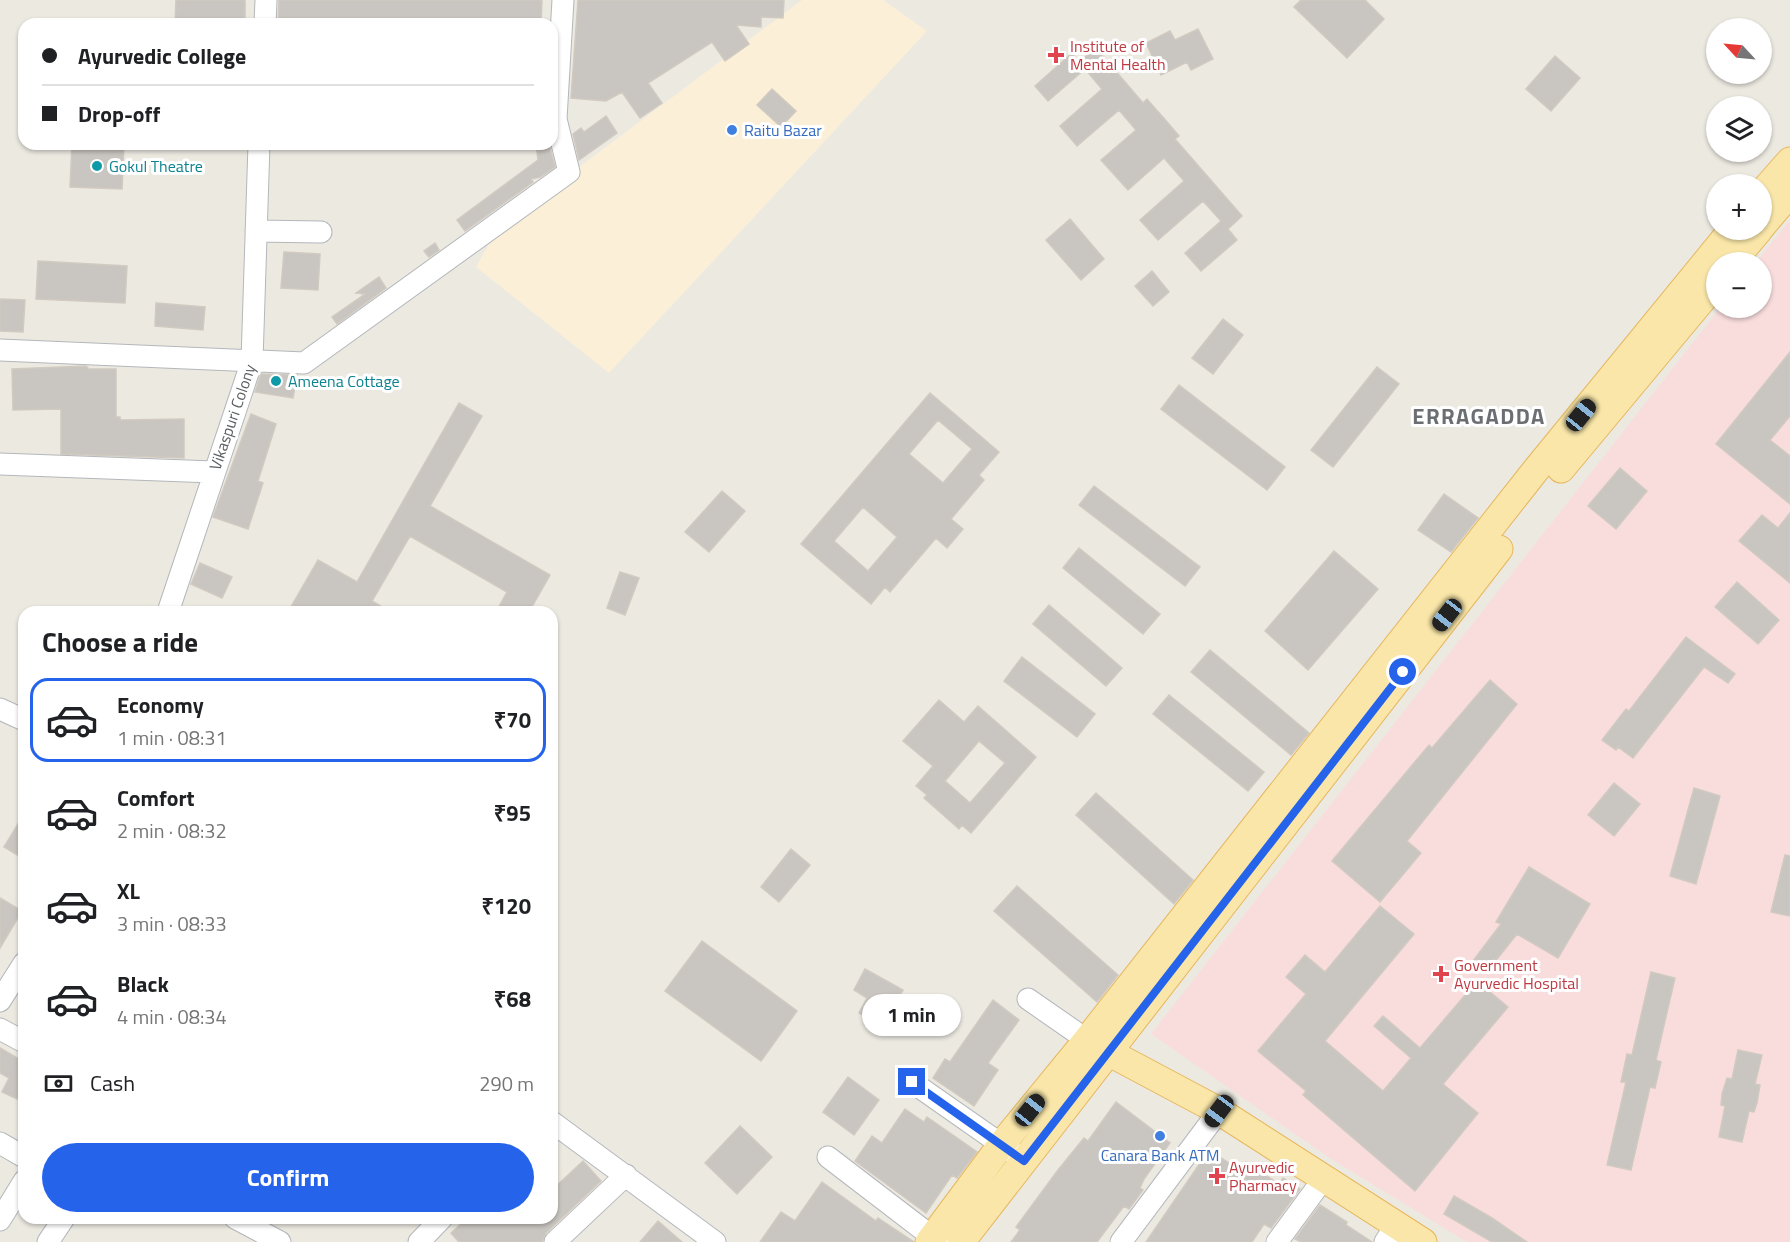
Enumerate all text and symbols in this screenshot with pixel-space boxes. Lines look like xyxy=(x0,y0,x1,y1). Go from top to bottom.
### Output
north arrow xyxy=(1706,18,1772,84)
map controls xyxy=(1706,18,1772,318)
place label: Institute of Mental Health xyxy=(1070,34,1166,76)
text: Ayurvedic College xyxy=(78,39,246,73)
marker: Institute of Mental Health xyxy=(1047,46,1065,64)
button: layers xyxy=(1706,96,1772,162)
text: Drop-off xyxy=(78,97,160,131)
place label: Raitu Bazar xyxy=(744,118,822,142)
marker: Raitu Bazar xyxy=(725,123,739,137)
place label: Gokul Theatre xyxy=(109,154,203,178)
marker: Gokul Theatre xyxy=(90,159,104,173)
button: + xyxy=(1706,174,1772,240)
button: − xyxy=(1706,252,1772,318)
street label: Vikaspuri Colony xyxy=(203,360,261,473)
place label: Ameena Cottage xyxy=(288,369,400,393)
marker: Ameena Cottage xyxy=(269,374,283,388)
car xyxy=(1563,395,1599,435)
district label: ERRAGADDA xyxy=(1412,399,1546,433)
car xyxy=(1429,595,1465,635)
text: Choose a ride xyxy=(42,621,198,662)
route start xyxy=(1389,658,1416,685)
text: Economy xyxy=(117,688,204,722)
icon: car xyxy=(45,693,99,747)
text: ₹70 xyxy=(494,703,531,737)
text: 1 min · 08:31 xyxy=(117,722,227,753)
text: Comfort xyxy=(117,781,195,815)
icon: car xyxy=(45,786,99,840)
text: ₹95 xyxy=(494,796,531,830)
text: 2 min · 08:32 xyxy=(117,815,227,846)
text: XL xyxy=(117,874,140,908)
icon: car xyxy=(45,879,99,933)
text: ₹120 xyxy=(481,889,531,923)
text: 3 min · 08:33 xyxy=(117,908,227,939)
place label: Government Ayurvedic Hospital xyxy=(1454,953,1579,995)
marker: Government Ayurvedic Hospital xyxy=(1432,965,1450,983)
text: Black xyxy=(117,967,169,1001)
icon: car xyxy=(45,972,99,1026)
text: ₹68 xyxy=(494,982,531,1016)
callout: 1 min xyxy=(862,995,962,1037)
text: 1 min xyxy=(887,999,936,1030)
text: 4 min · 08:34 xyxy=(117,1001,227,1032)
text: Cash xyxy=(90,1066,135,1100)
icon: cash xyxy=(42,1067,75,1100)
text: 290 m xyxy=(479,1068,534,1099)
route end xyxy=(898,1068,925,1095)
car xyxy=(1012,1090,1048,1130)
car xyxy=(1201,1091,1237,1131)
marker: Canara Bank ATM xyxy=(1153,1129,1167,1143)
button: Confirm xyxy=(42,1143,534,1212)
place label: Canara Bank ATM xyxy=(1101,1143,1219,1167)
place label: Ayurvedic Pharmacy xyxy=(1229,1155,1297,1197)
marker: Ayurvedic Pharmacy xyxy=(1210,1169,1224,1183)

